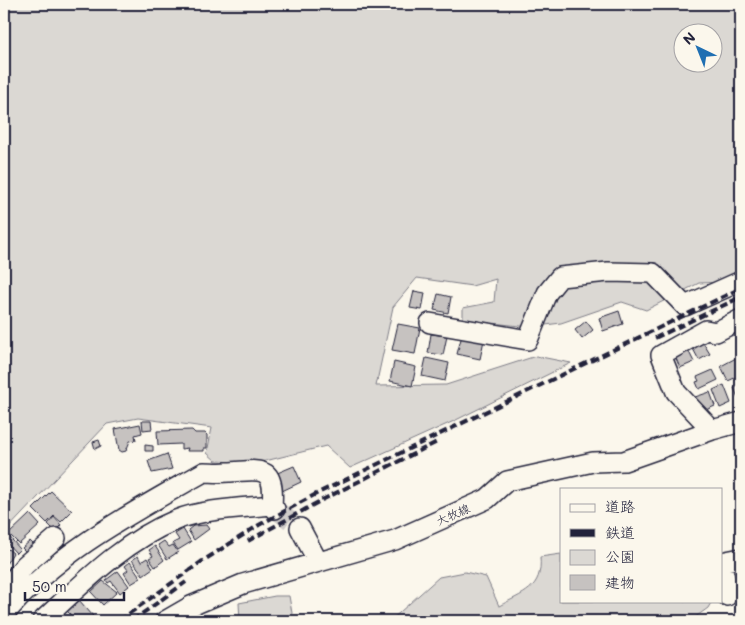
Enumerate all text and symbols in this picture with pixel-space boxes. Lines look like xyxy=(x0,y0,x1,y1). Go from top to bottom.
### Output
north arrow xyxy=(672,22,722,72)
text: N xyxy=(678,28,699,49)
legend xyxy=(560,488,722,602)
text: 道路 xyxy=(605,496,635,516)
street label: 大牧線 xyxy=(433,499,472,529)
text: 鉄道 xyxy=(605,522,635,542)
text: 公園 xyxy=(605,546,635,566)
scale bar xyxy=(25,570,124,602)
text: 建物 xyxy=(605,572,635,592)
text: 50 m xyxy=(32,576,67,596)

